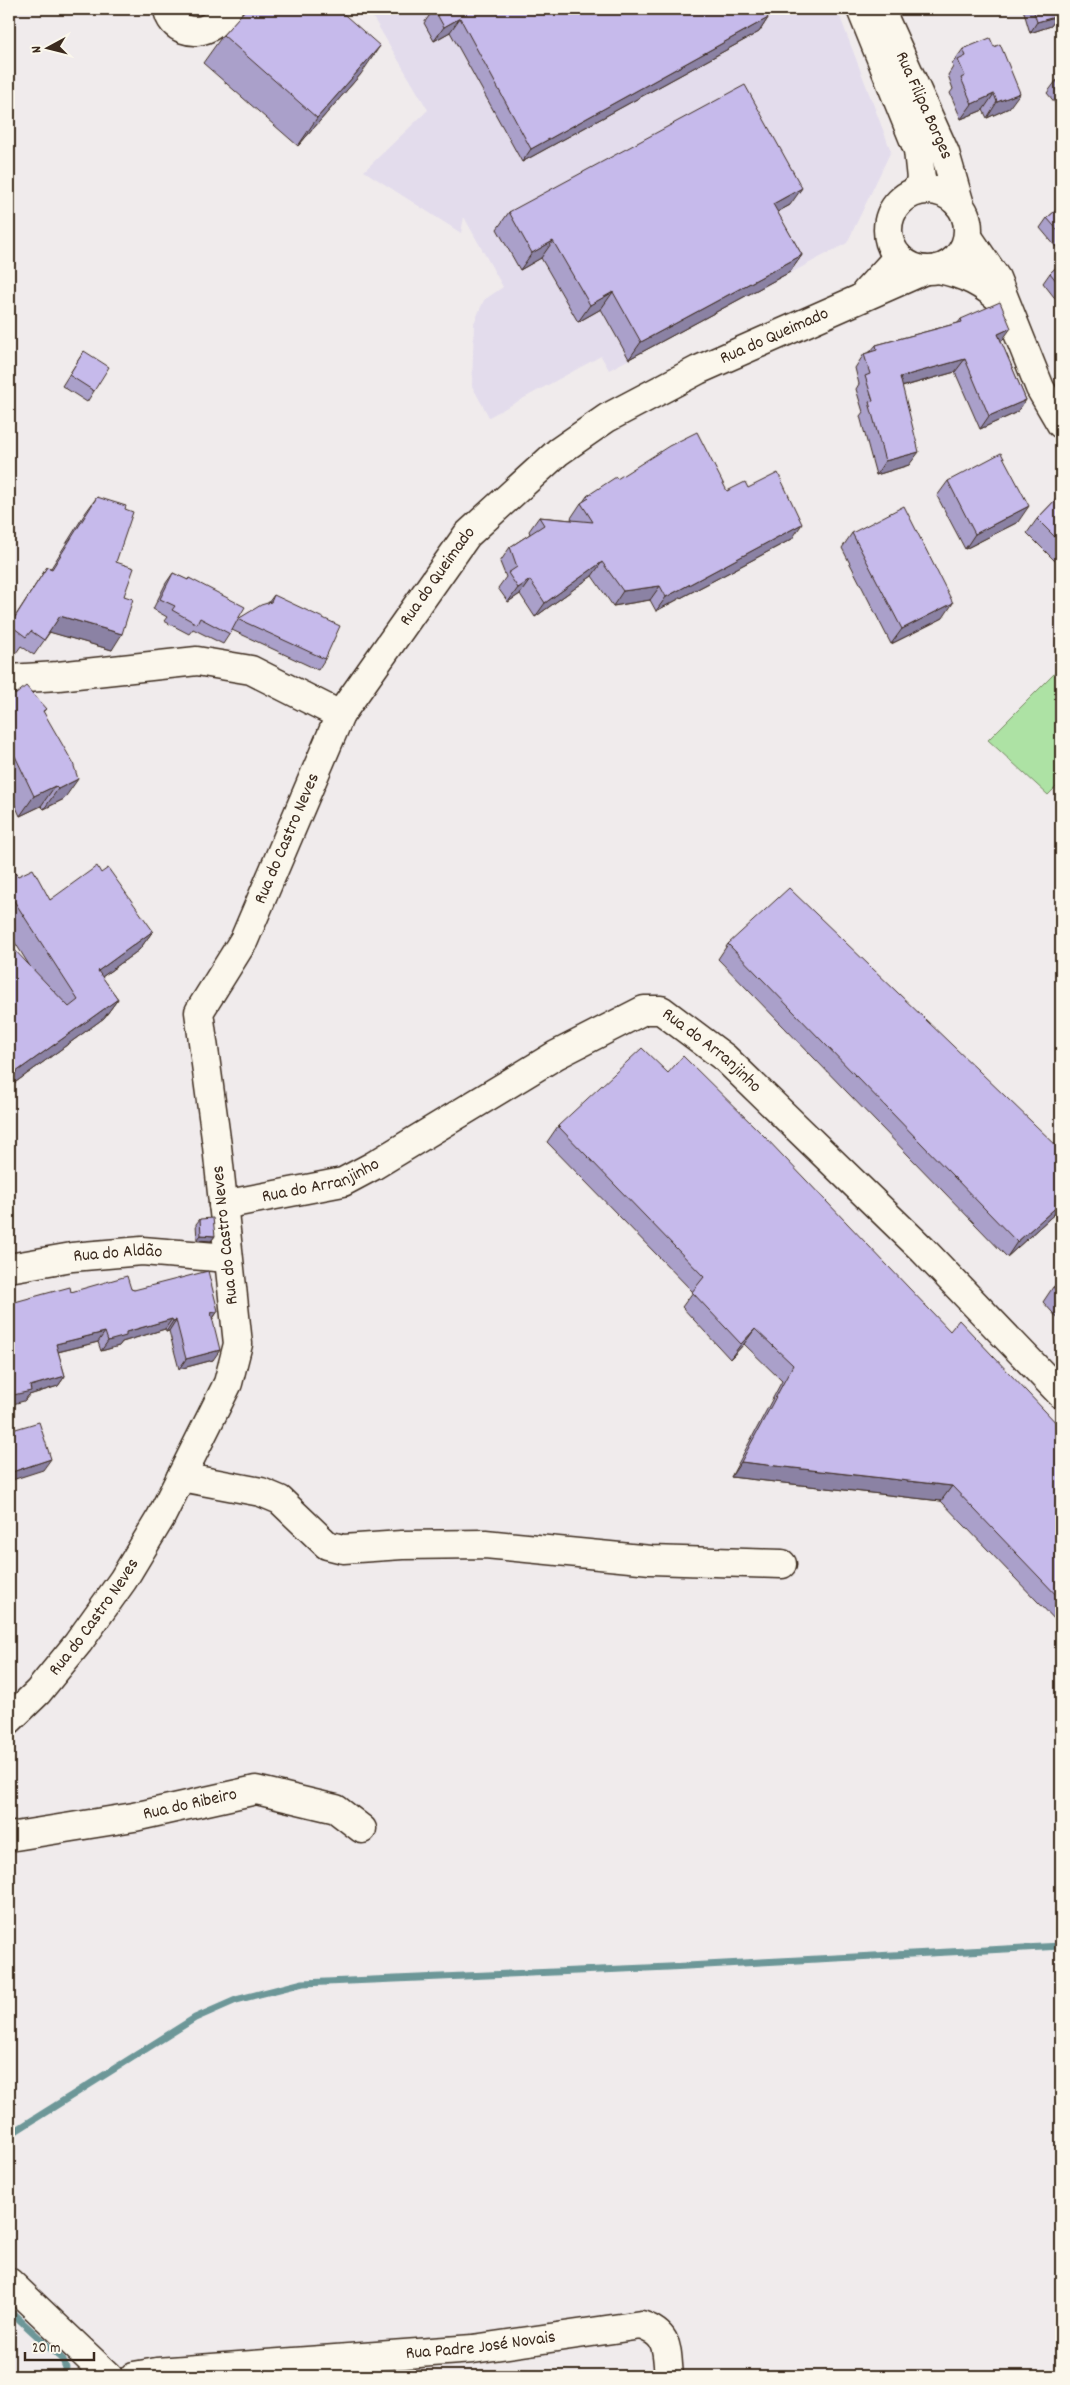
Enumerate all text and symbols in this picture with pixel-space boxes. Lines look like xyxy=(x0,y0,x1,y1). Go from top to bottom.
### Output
north arrow xyxy=(22,22,72,72)
text: N xyxy=(27,45,47,54)
street label: Rua Filipa Borges xyxy=(888,48,959,162)
street label: Rua do Queimado xyxy=(716,301,833,371)
street label: Rua do Queimado xyxy=(394,521,481,631)
street label: Rua do Castro Neves xyxy=(248,769,326,908)
street label: Rua do Arranjinho xyxy=(657,1002,767,1099)
street label: Rua do Arranjinho xyxy=(260,1152,385,1210)
street label: Rua do Castro Neves xyxy=(206,1164,246,1306)
street label: Rua do Aldão xyxy=(72,1238,163,1269)
street label: Rua do Castro Neves xyxy=(43,1554,146,1682)
street label: Rua do Ribeiro xyxy=(141,1782,239,1827)
street label: Rua Padre José Novais xyxy=(405,2325,557,2366)
scale bar xyxy=(25,2330,94,2362)
text: 20 m xyxy=(32,2338,60,2360)

